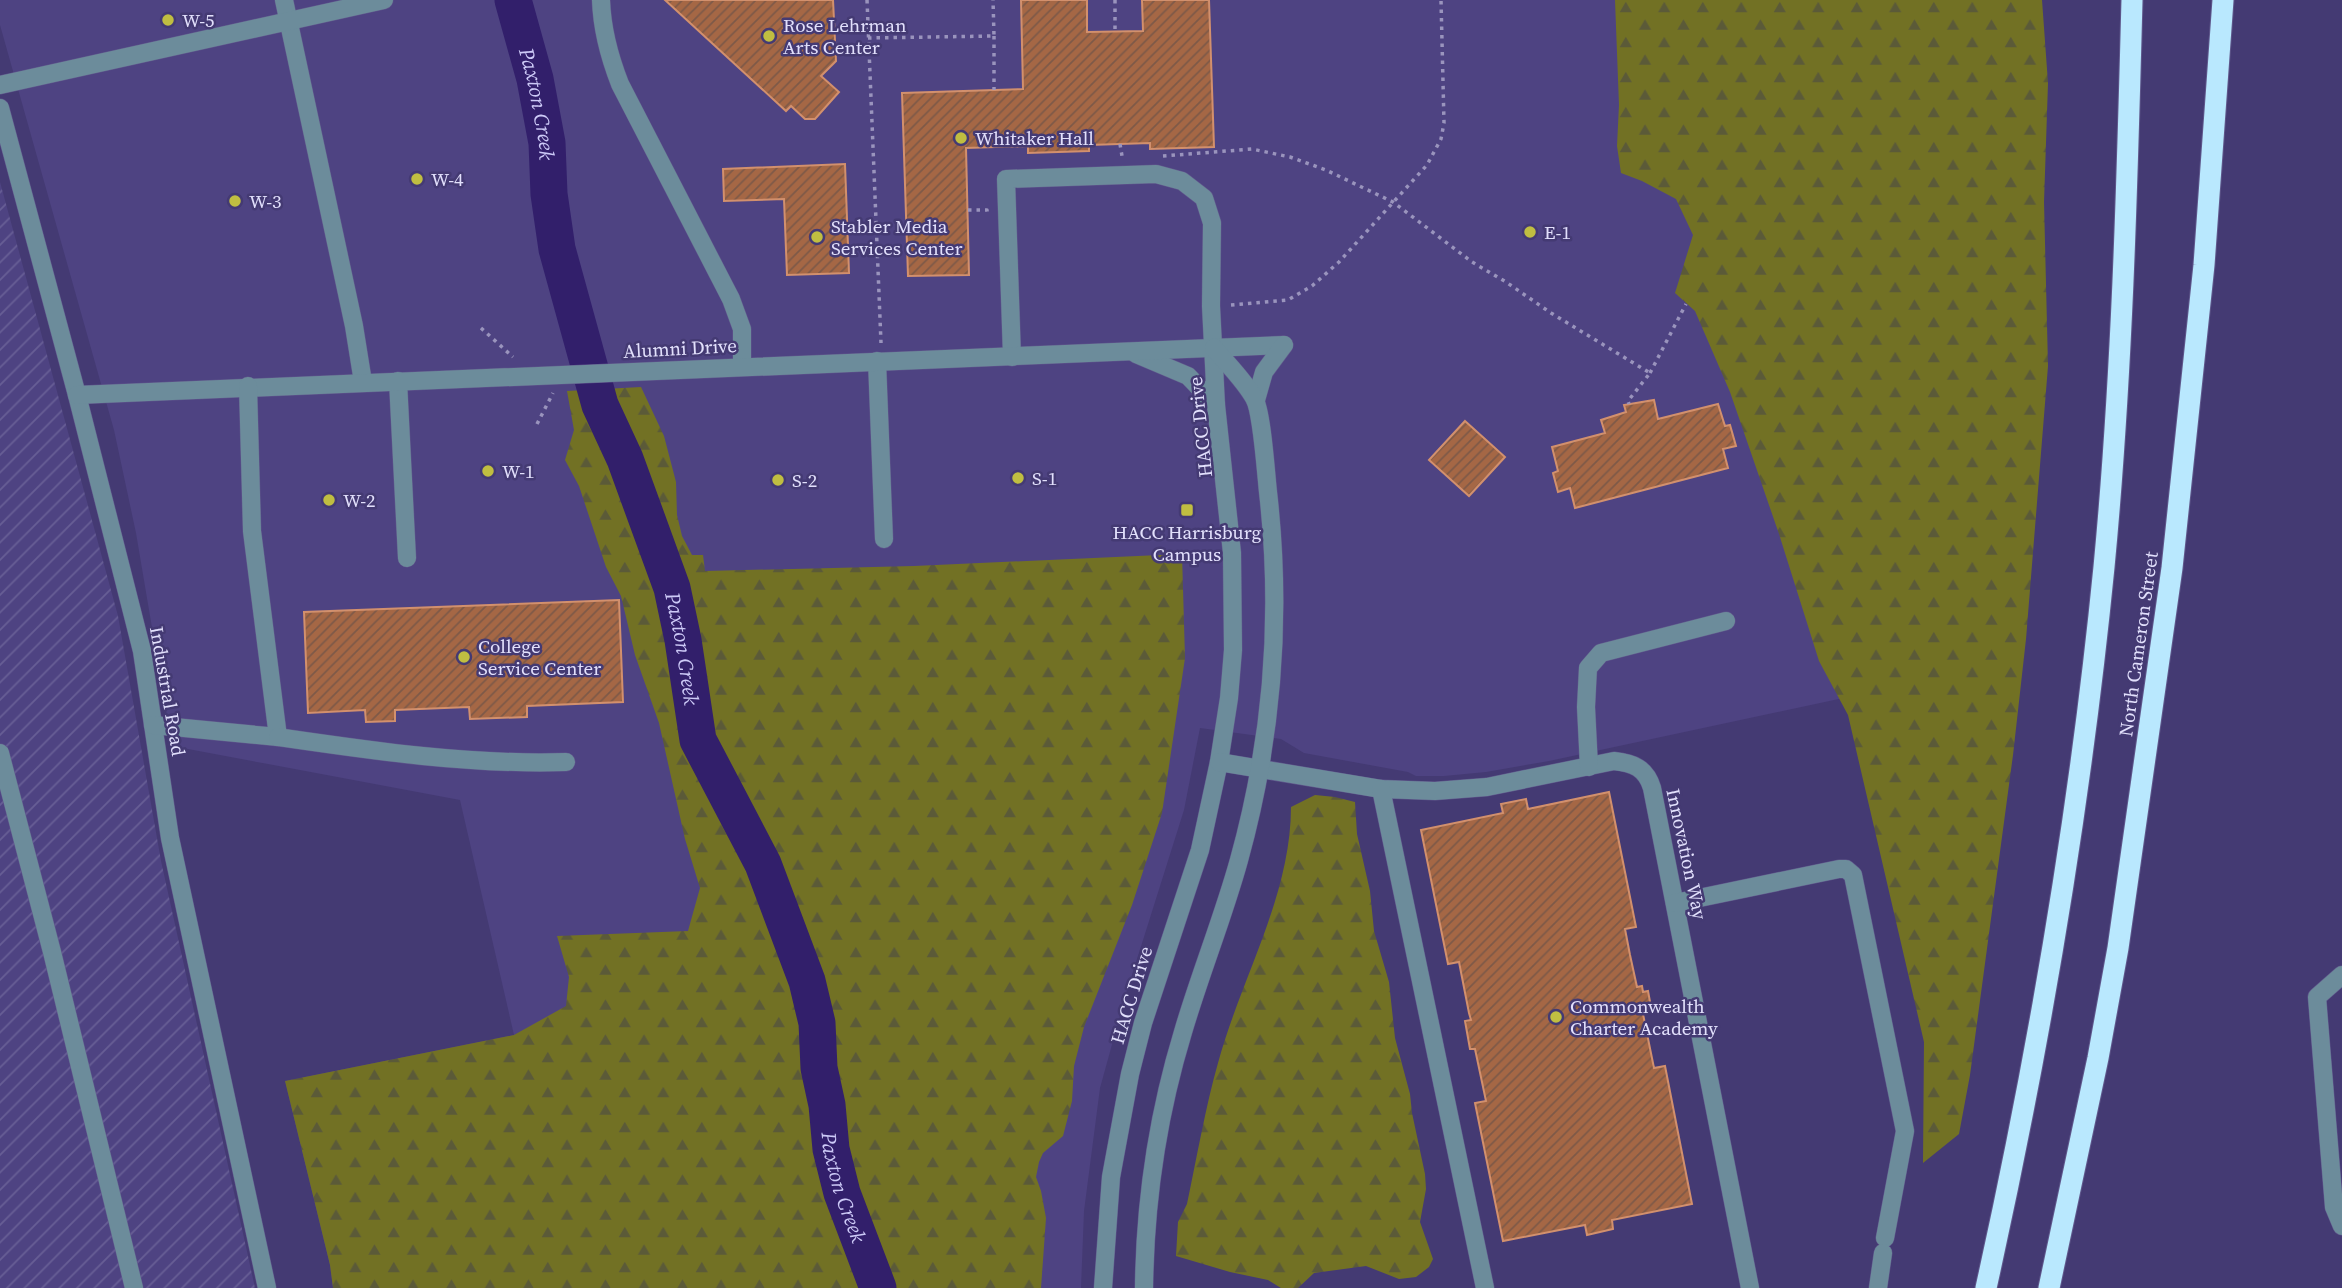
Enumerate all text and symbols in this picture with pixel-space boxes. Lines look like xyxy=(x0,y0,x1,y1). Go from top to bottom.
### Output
place label: W-5 xyxy=(182,7,215,33)
marker: W-5 xyxy=(160,12,176,28)
place label: Rose Lehrman Arts Center xyxy=(783,12,906,60)
marker: Rose Lehrman Arts Center xyxy=(761,28,777,44)
water label: Paxton Creek xyxy=(512,43,562,161)
place label: Whitaker Hall xyxy=(975,125,1094,151)
marker: Whitaker Hall xyxy=(953,130,969,146)
place label: W-4 xyxy=(431,166,464,192)
marker: W-4 xyxy=(409,171,425,187)
place label: W-3 xyxy=(249,188,282,214)
marker: W-3 xyxy=(227,193,243,209)
place label: Stabler Media Services Center xyxy=(831,213,963,261)
place label: E-1 xyxy=(1544,219,1571,245)
marker: E-1 xyxy=(1522,224,1538,240)
marker: Stabler Media Services Center xyxy=(809,229,825,245)
street label: Alumni Drive xyxy=(623,332,737,364)
street label: HACC Drive xyxy=(1182,375,1218,479)
place label: W-1 xyxy=(502,458,535,484)
marker: W-1 xyxy=(480,463,496,479)
place label: S-1 xyxy=(1032,465,1057,491)
place label: S-2 xyxy=(792,467,817,493)
marker: S-1 xyxy=(1010,470,1026,486)
marker: S-2 xyxy=(770,472,786,488)
place label: W-2 xyxy=(343,487,376,513)
marker: W-2 xyxy=(321,492,337,508)
marker: HACC Harrisburg Campus xyxy=(1179,502,1195,518)
place label: HACC Harrisburg Campus xyxy=(1113,519,1262,567)
street label: North Cameron Street xyxy=(2112,549,2164,738)
water label: Paxton Creek xyxy=(659,588,707,707)
street label: Industrial Road xyxy=(144,624,192,758)
place label: College Service Center xyxy=(478,633,601,681)
marker: College Service Center xyxy=(456,649,472,665)
street label: Innovation Way xyxy=(1660,786,1714,922)
street label: HACC Drive xyxy=(1104,943,1158,1047)
place label: Commonwealth Charter Academy xyxy=(1570,993,1718,1041)
marker: Commonwealth Charter Academy xyxy=(1548,1009,1564,1025)
water label: Paxton Creek xyxy=(815,1130,874,1247)

